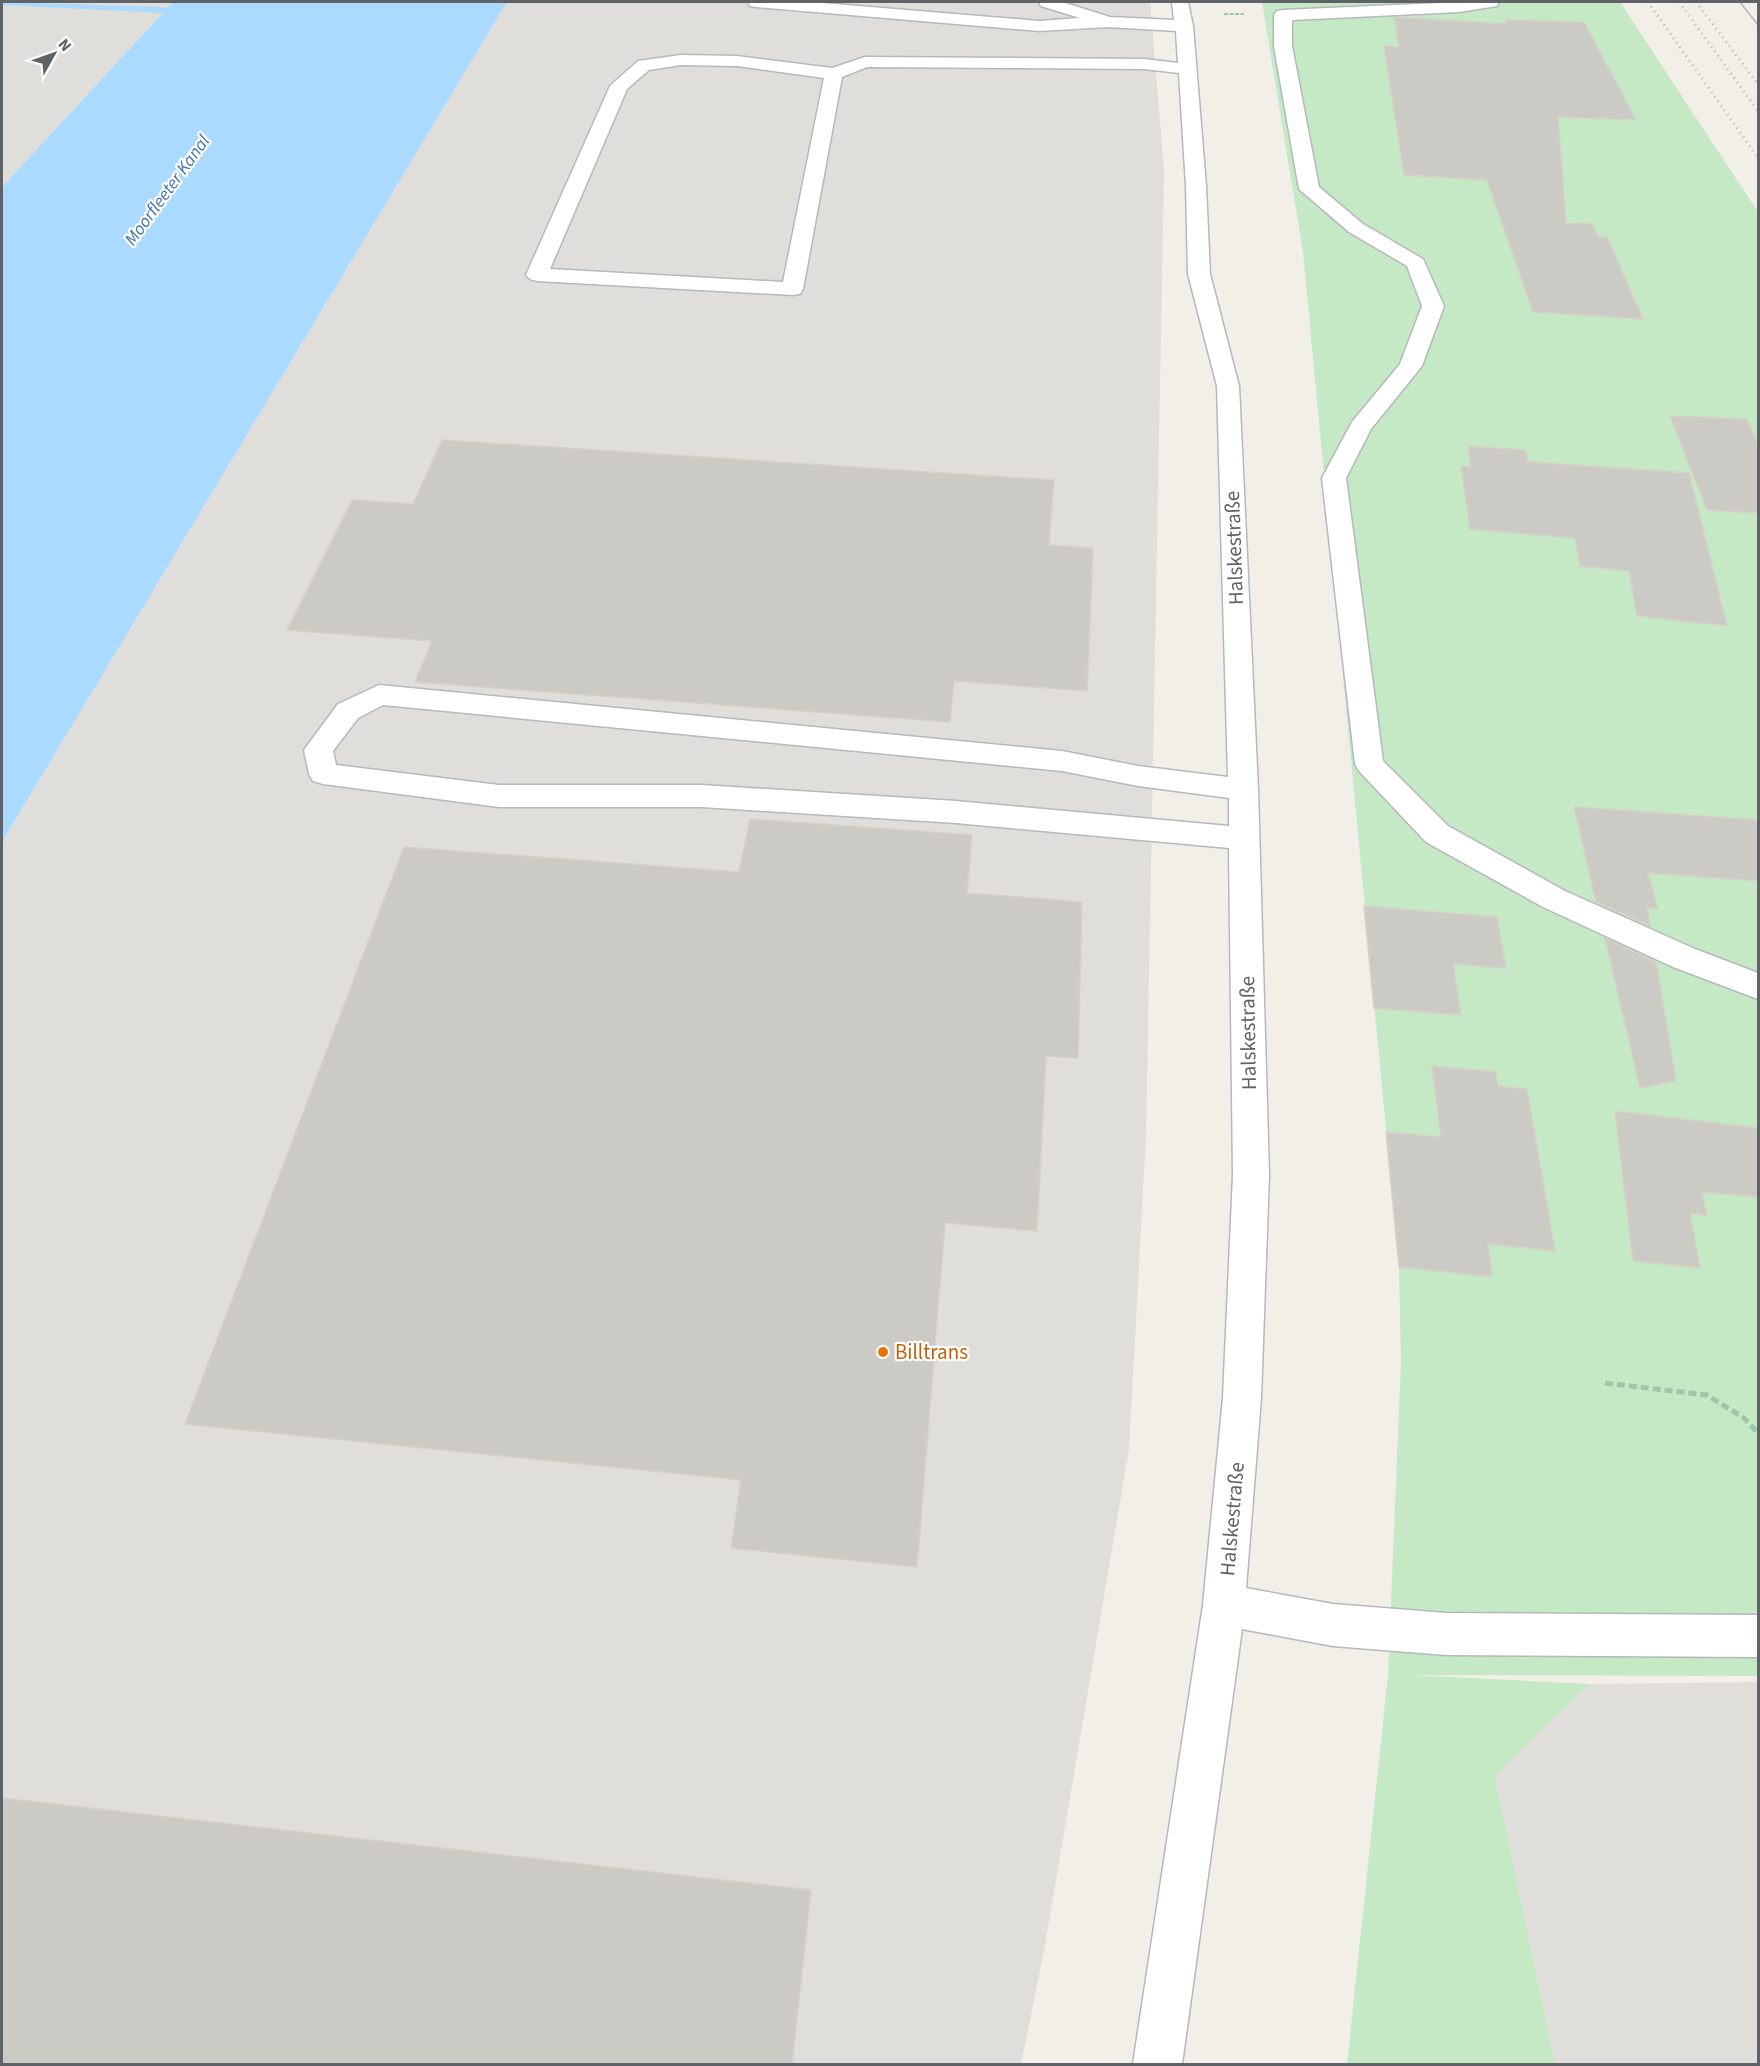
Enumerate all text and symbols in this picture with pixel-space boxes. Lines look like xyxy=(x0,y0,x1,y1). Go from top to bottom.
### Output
north arrow xyxy=(24,24,84,84)
text: N xyxy=(53,34,77,56)
water label: Moorfleeter Kanal xyxy=(119,130,216,251)
street label: Halskestraße xyxy=(1217,490,1251,606)
street label: Halskestraße xyxy=(1232,976,1264,1090)
place label: Billtrans xyxy=(895,1337,968,1367)
marker: Billtrans xyxy=(876,1345,890,1359)
street label: Halskestraße xyxy=(1212,1461,1252,1577)

